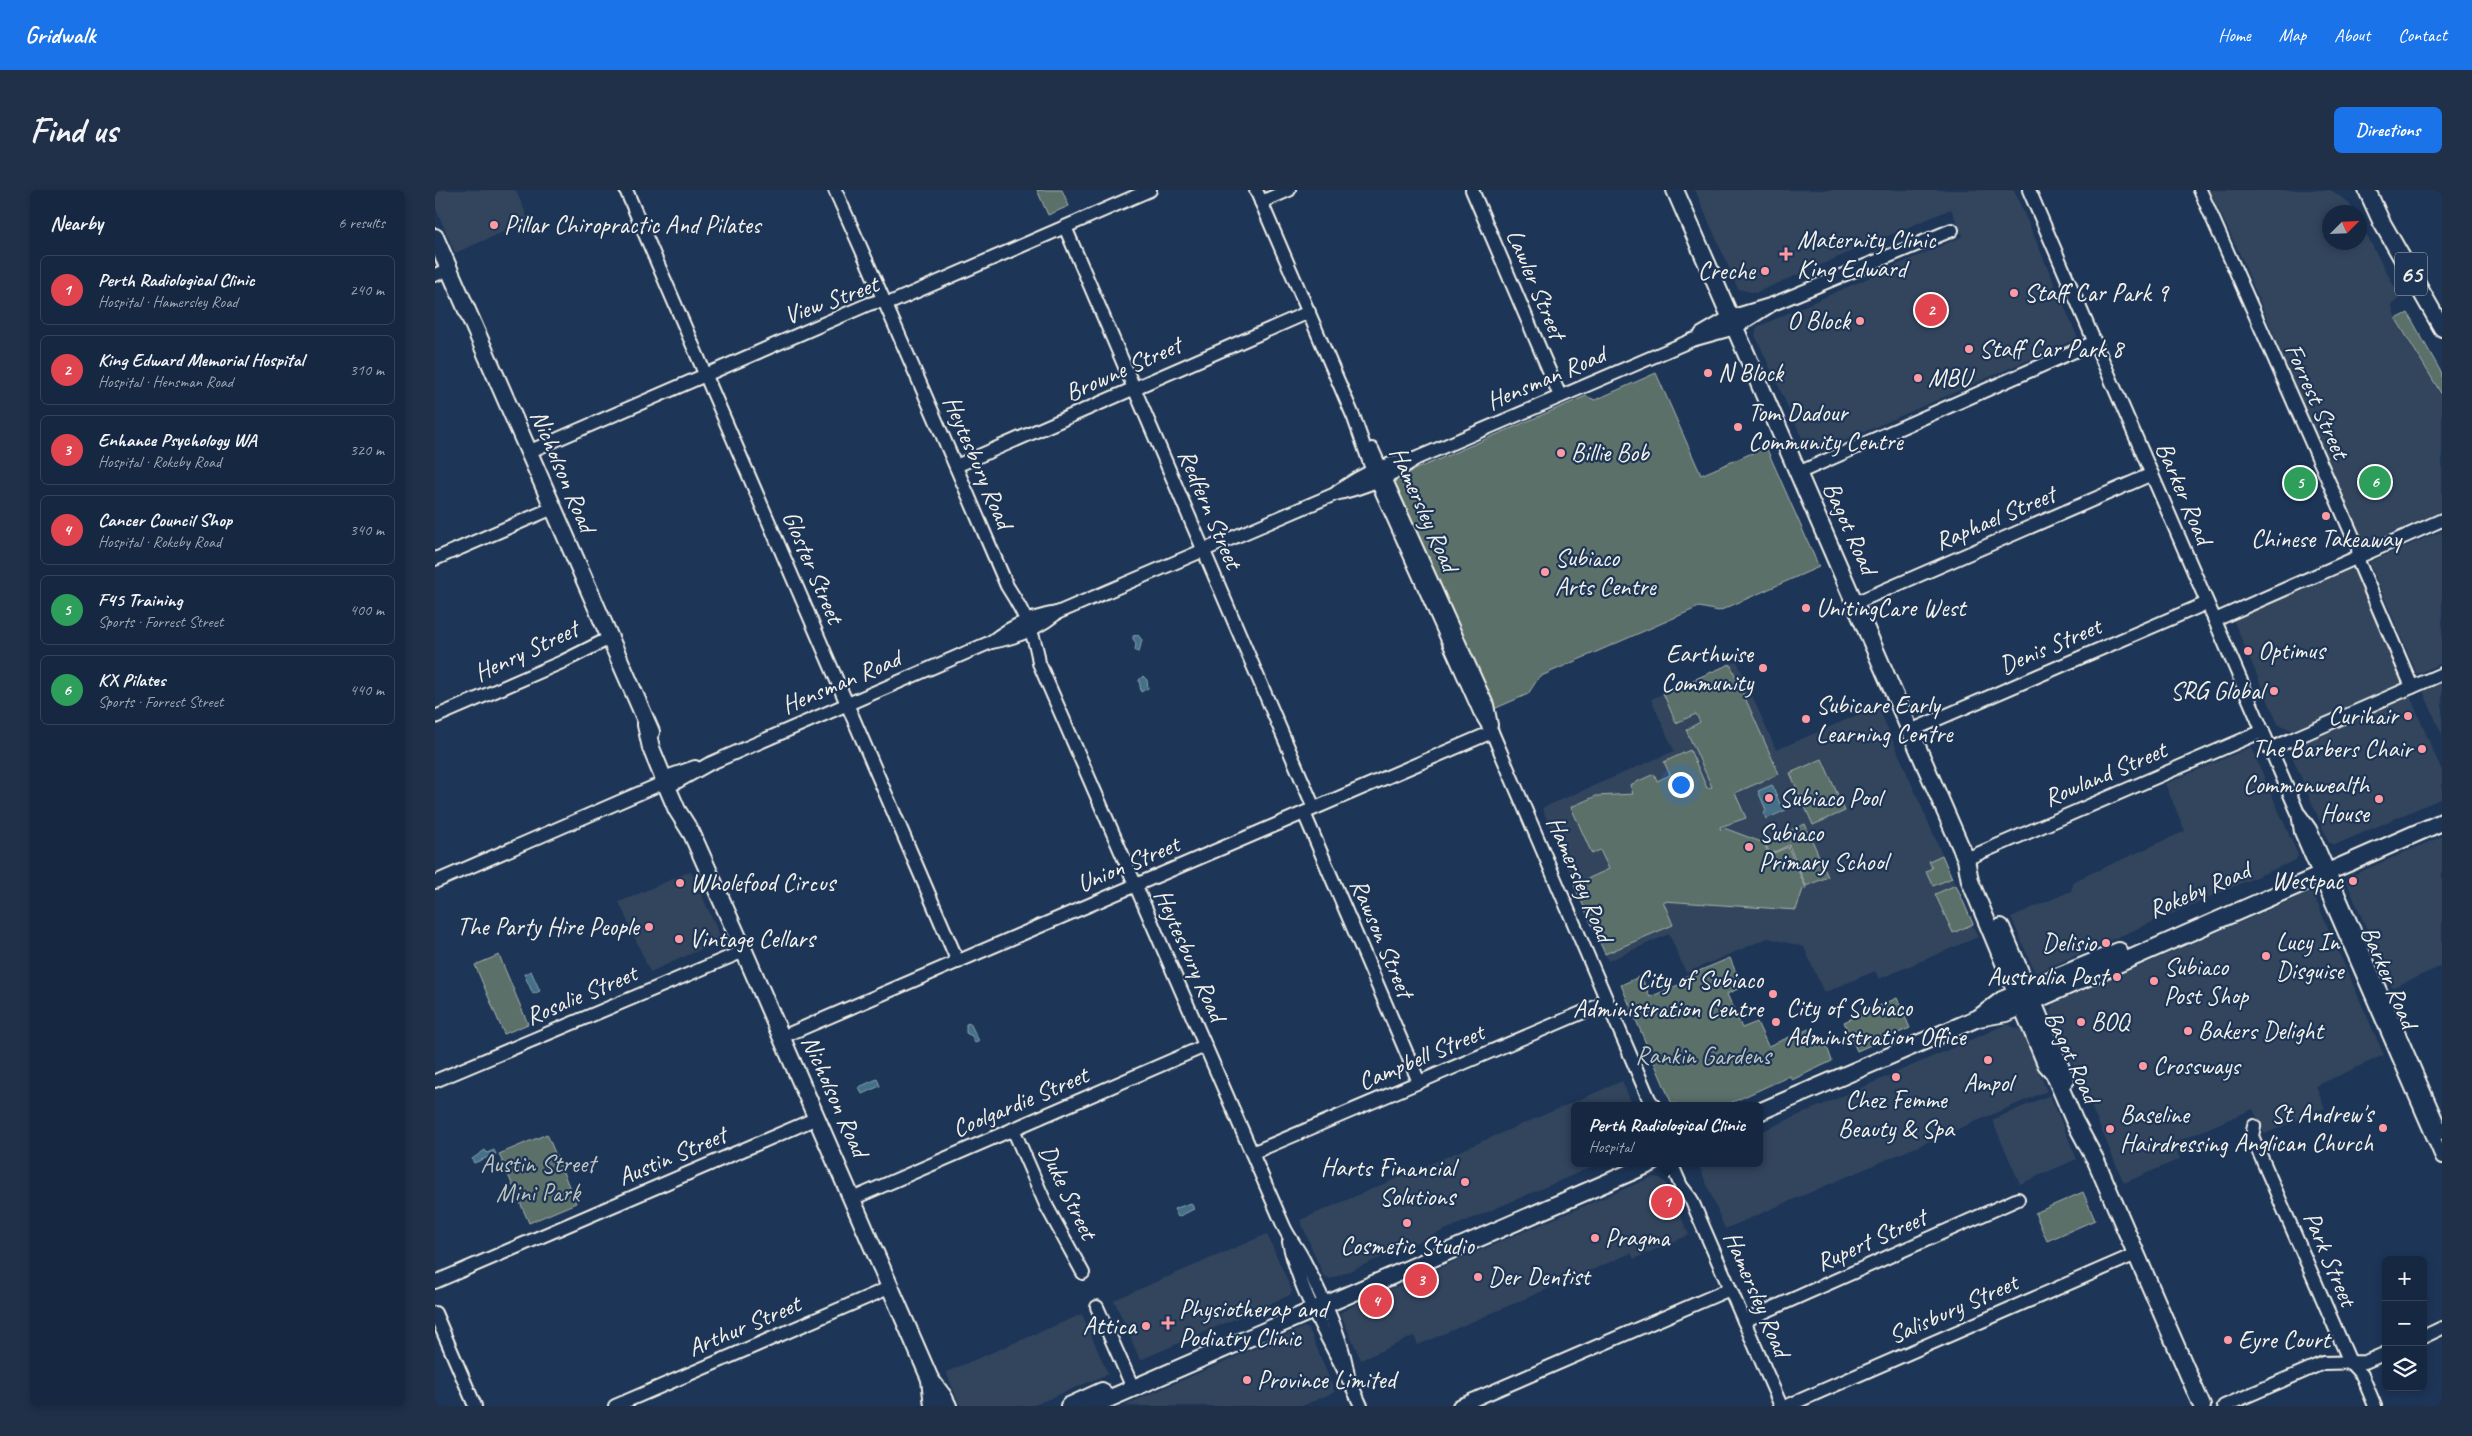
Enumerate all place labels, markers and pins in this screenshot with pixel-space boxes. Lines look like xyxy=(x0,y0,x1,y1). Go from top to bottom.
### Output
place label: Pillar Chiropractic And Pilates xyxy=(504,209,763,241)
marker: Pillar Chiropractic And Pilates xyxy=(488,219,500,231)
place label: Maternity Clinic King Edward xyxy=(1797,224,1937,285)
marker: Maternity Clinic King Edward xyxy=(1779,247,1793,261)
place label: Creche xyxy=(1698,255,1757,287)
marker: Creche xyxy=(1759,265,1771,277)
place label: Staff Car Park 9 xyxy=(2024,277,2170,309)
marker: Staff Car Park 9 xyxy=(2008,287,2020,299)
pin: 2 xyxy=(1915,291,1947,329)
place label: O Block xyxy=(1787,305,1852,337)
marker: O Block xyxy=(1854,315,1866,327)
place label: Staff Car Park 8 xyxy=(1979,333,2126,365)
marker: Staff Car Park 8 xyxy=(1963,343,1975,355)
place label: N Block xyxy=(1718,357,1785,389)
place label: MBU xyxy=(1928,362,1976,394)
marker: N Block xyxy=(1702,367,1714,379)
marker: MBU xyxy=(1912,372,1924,384)
place label: Tom Dadour Community Centre xyxy=(1748,397,1904,458)
marker: Tom Dadour Community Centre xyxy=(1732,421,1744,433)
place label: Billie Bob xyxy=(1571,437,1650,469)
marker: Billie Bob xyxy=(1555,447,1567,459)
pin: 6 xyxy=(2359,463,2391,501)
pin: 5 xyxy=(2284,464,2316,502)
marker: Chinese Takeaway xyxy=(2320,510,2332,522)
place label: Chinese Takeaway xyxy=(2251,523,2404,555)
place label: Subiaco Arts Centre xyxy=(1555,542,1658,603)
marker: Subiaco Arts Centre xyxy=(1539,566,1551,578)
place label: UnitingCare West xyxy=(1816,592,1968,624)
marker: UnitingCare West xyxy=(1800,602,1812,614)
place label: Optimus xyxy=(2258,635,2327,667)
place label: Earthwise Community xyxy=(1661,638,1755,699)
marker: Optimus xyxy=(2242,645,2254,657)
marker: Earthwise Community xyxy=(1757,662,1769,674)
place label: SRG Global xyxy=(2170,675,2269,707)
marker: SRG Global xyxy=(2268,685,2280,697)
place label: Subicare Early Learning Centre xyxy=(1816,689,1954,750)
place label: Curihair xyxy=(2328,700,2400,732)
marker: Curihair xyxy=(2402,710,2414,722)
marker: Subicare Early Learning Centre xyxy=(1800,713,1812,725)
place label: The Barbers Chair xyxy=(2252,733,2415,765)
marker: The Barbers Chair xyxy=(2416,743,2428,755)
place label: Commonwealth House xyxy=(2243,769,2371,830)
place label: Subiaco Pool xyxy=(1779,782,1887,814)
marker: Subiaco Pool xyxy=(1763,792,1775,804)
marker: Commonwealth House xyxy=(2373,793,2385,805)
place label: Subiaco Primary School xyxy=(1759,817,1892,878)
marker: Subiaco Primary School xyxy=(1743,841,1755,853)
place label: Westpac xyxy=(2271,865,2344,897)
place label: Wholefood Circus xyxy=(690,867,837,899)
marker: Westpac xyxy=(2347,875,2359,887)
marker: Wholefood Circus xyxy=(674,877,686,889)
place label: The Party Hire People xyxy=(457,911,641,943)
marker: The Party Hire People xyxy=(643,921,655,933)
place label: Vintage Cellars xyxy=(689,923,817,955)
place label: Lucy In Disguise xyxy=(2276,926,2345,987)
place label: Delisio xyxy=(2042,927,2097,959)
marker: Vintage Cellars xyxy=(673,933,685,945)
marker: Delisio xyxy=(2100,937,2112,949)
marker: Lucy In Disguise xyxy=(2260,950,2272,962)
place label: Subiaco Post Shop xyxy=(2164,951,2250,1012)
place label: Australia Post xyxy=(1987,961,2111,993)
place label: City of Subiaco Administration Centre xyxy=(1573,964,1765,1025)
marker: Australia Post xyxy=(2111,971,2123,983)
marker: Subiaco Post Shop xyxy=(2148,975,2160,987)
marker: City of Subiaco Administration Centre xyxy=(1767,988,1779,1000)
place label: City of Subiaco Administration Office xyxy=(1786,992,1968,1053)
place label: BOQ xyxy=(2091,1006,2131,1038)
place label: Bakers Delight xyxy=(2198,1015,2325,1047)
marker: City of Subiaco Administration Office xyxy=(1770,1016,1782,1028)
marker: BOQ xyxy=(2075,1016,2087,1028)
marker: Bakers Delight xyxy=(2182,1025,2194,1037)
place label: Crossways xyxy=(2153,1050,2242,1082)
marker: Ampol xyxy=(1982,1054,1994,1066)
marker: Crossways xyxy=(2137,1060,2149,1072)
place label: Ampol xyxy=(1963,1067,2017,1099)
marker: Chez Femme Beauty & Spa xyxy=(1890,1071,1902,1083)
place label: Chez Femme Beauty & Spa xyxy=(1838,1084,1956,1145)
place label: St Andrew's Anglican Church xyxy=(2234,1098,2375,1159)
place label: Baseline Hairdressing xyxy=(2120,1099,2229,1160)
marker: St Andrew's Anglican Church xyxy=(2377,1122,2389,1134)
marker: Baseline Hairdressing xyxy=(2104,1123,2116,1135)
place label: Harts Financial Solutions xyxy=(1321,1152,1460,1213)
marker: Harts Financial Solutions xyxy=(1459,1176,1471,1188)
pin: 1 xyxy=(1651,1183,1683,1221)
marker: Cosmetic Studio xyxy=(1401,1217,1413,1229)
place label: Pragma xyxy=(1605,1222,1671,1254)
place label: Cosmetic Studio xyxy=(1340,1230,1475,1262)
marker: Pragma xyxy=(1589,1232,1601,1244)
pin: 3 xyxy=(1405,1261,1437,1299)
place label: Der Dentist xyxy=(1488,1261,1592,1293)
marker: Der Dentist xyxy=(1472,1271,1484,1283)
pin: 4 xyxy=(1360,1282,1392,1320)
place label: Physiotherap and Podiatry Clinic xyxy=(1179,1293,1330,1354)
place label: Attica xyxy=(1083,1310,1138,1342)
marker: Physiotherap and Podiatry Clinic xyxy=(1161,1316,1175,1330)
marker: Attica xyxy=(1140,1320,1152,1332)
place label: Eyre Court xyxy=(2238,1324,2333,1356)
marker: Eyre Court xyxy=(2222,1334,2234,1346)
place label: Province Limited xyxy=(1257,1364,1400,1396)
marker: Province Limited xyxy=(1241,1374,1253,1386)

